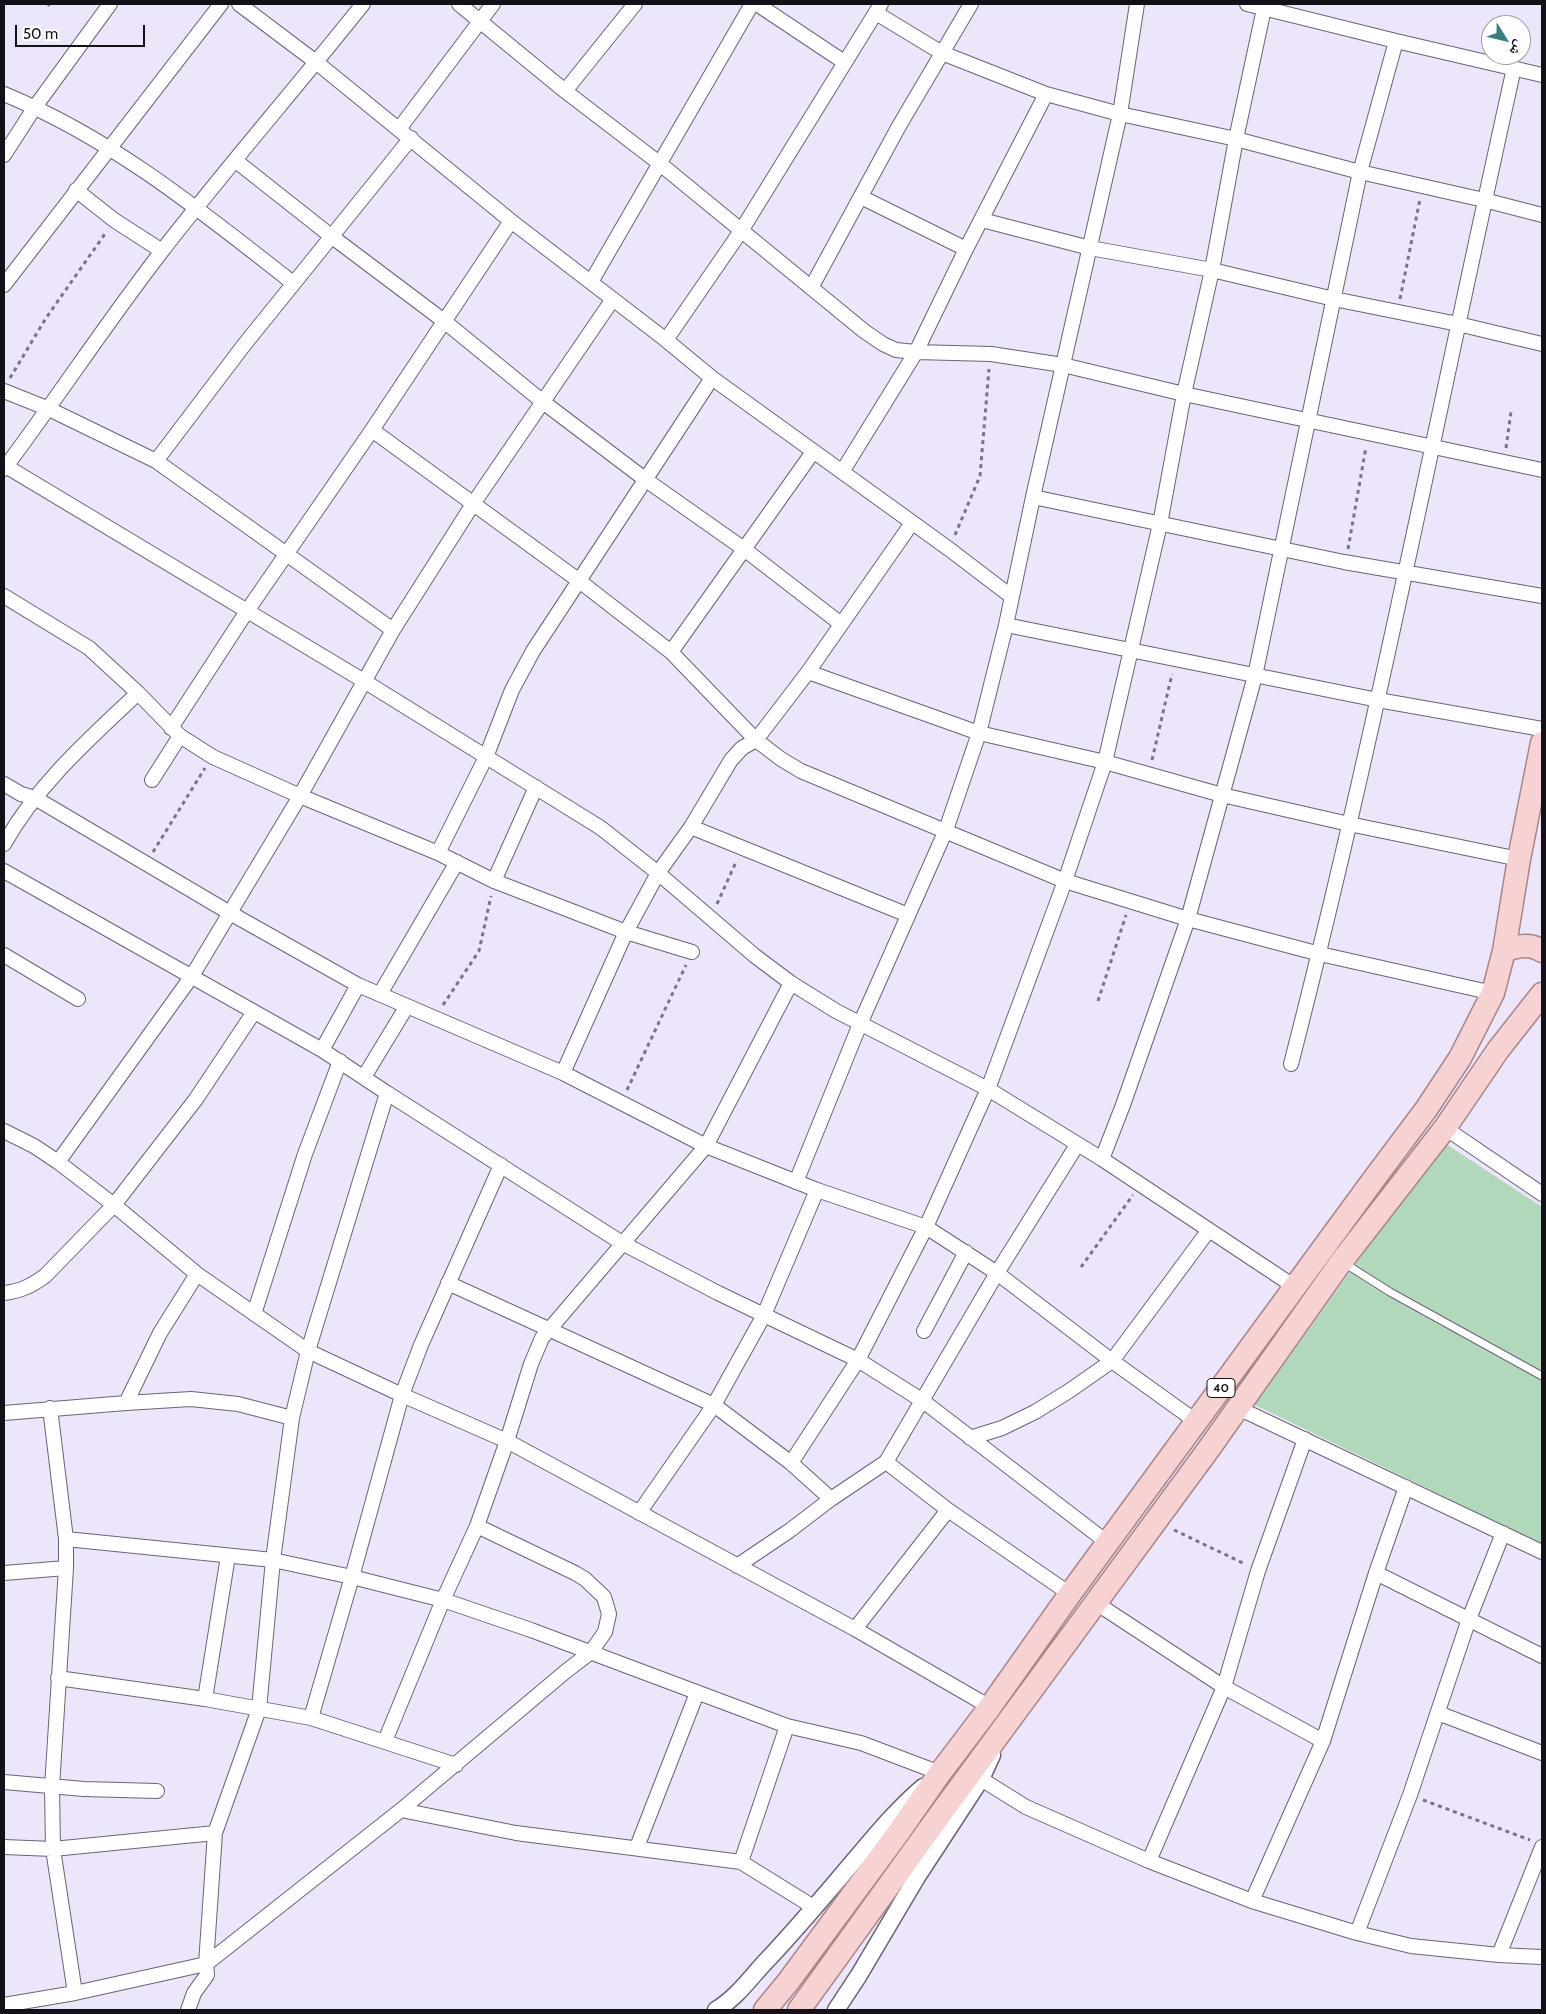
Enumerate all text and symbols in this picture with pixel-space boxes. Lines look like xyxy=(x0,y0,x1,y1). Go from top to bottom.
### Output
scale bar xyxy=(18,15,148,47)
north arrow xyxy=(1481,15,1531,65)
text: 50 m xyxy=(23,25,58,43)
text: ش xyxy=(1506,37,1529,60)
road number: 40 xyxy=(1207,1379,1235,1398)

